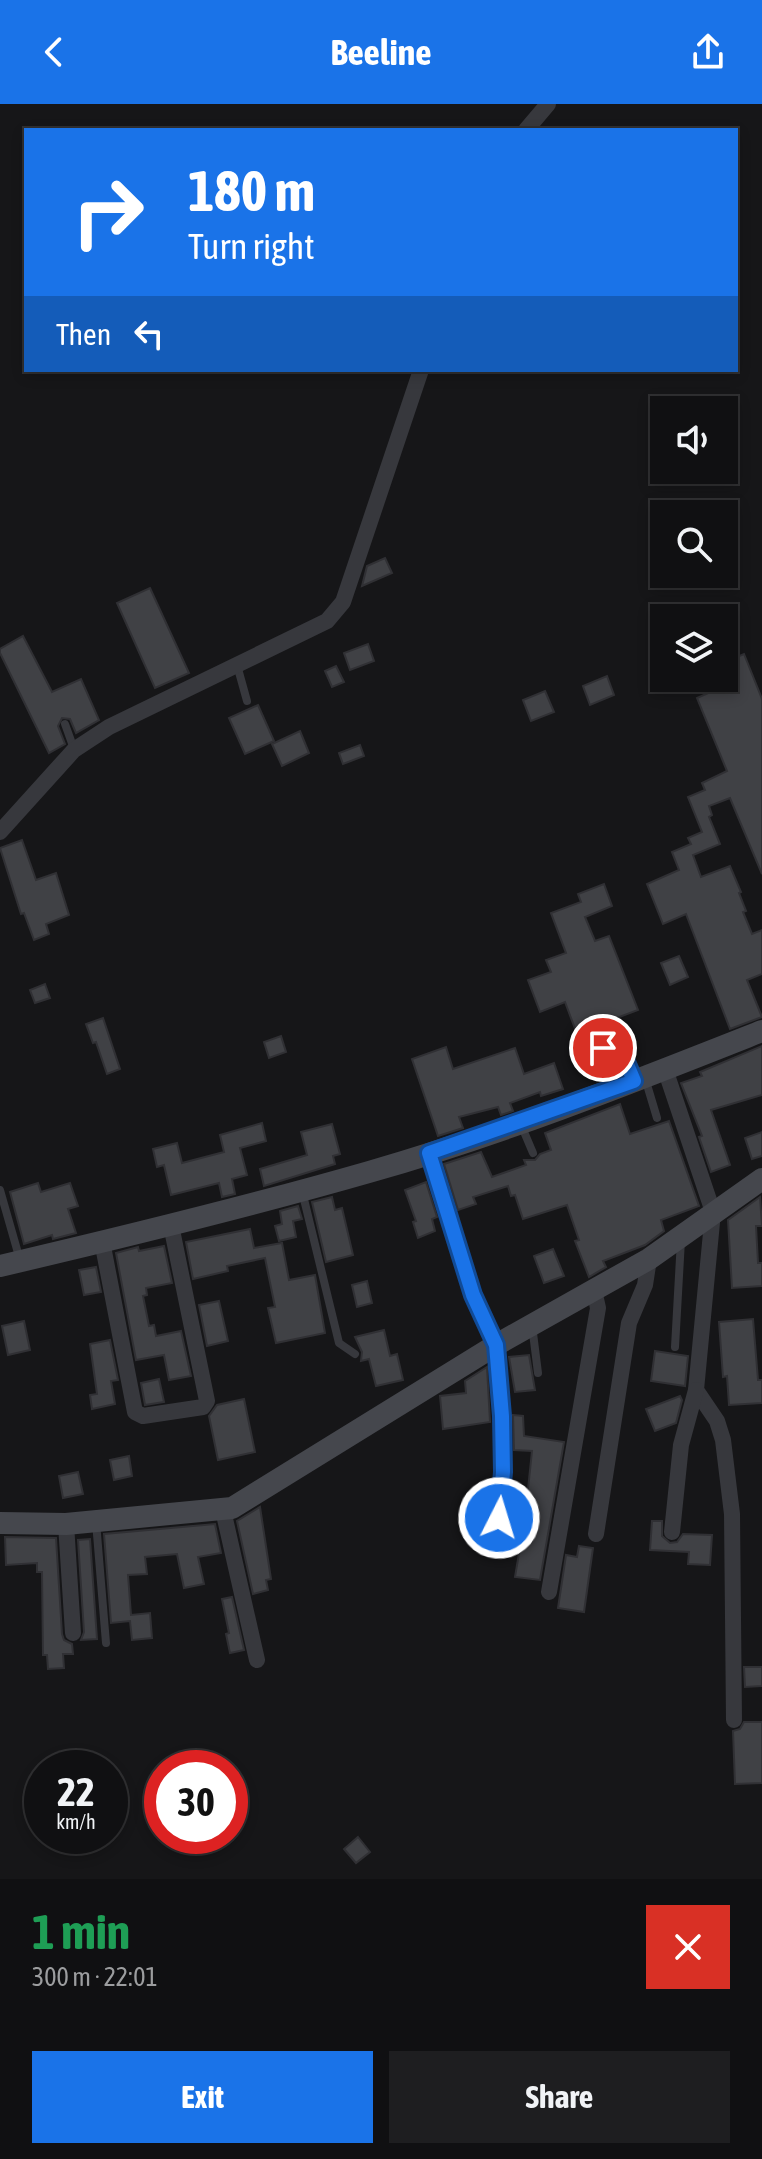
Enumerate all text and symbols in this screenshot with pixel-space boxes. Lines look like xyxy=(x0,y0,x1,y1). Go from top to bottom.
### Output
icon: back xyxy=(32,30,76,74)
icon: share xyxy=(686,30,730,74)
text: Beeline xyxy=(330,31,432,73)
text: 180 m xyxy=(188,159,315,223)
icon: right xyxy=(56,160,160,264)
text: Turn right xyxy=(188,225,315,267)
icon: left xyxy=(127,312,171,356)
text: Then xyxy=(56,317,111,351)
map controls xyxy=(650,396,738,692)
button: sound xyxy=(650,396,738,484)
button: search xyxy=(650,500,738,588)
button: layers xyxy=(650,604,738,692)
pin xyxy=(569,1014,637,1082)
icon: arrive xyxy=(581,1026,625,1070)
position arrow xyxy=(457,1476,541,1560)
speed limit sign: 30 xyxy=(144,1750,248,1854)
text: 22 xyxy=(57,1769,95,1814)
text: km/h xyxy=(56,1810,96,1833)
text: 1 min xyxy=(32,1904,130,1959)
button: close xyxy=(646,1905,730,1989)
text: 300 m · 22:01 xyxy=(32,1962,158,1992)
button: Exit xyxy=(32,2051,373,2143)
button: Share xyxy=(389,2051,730,2143)

